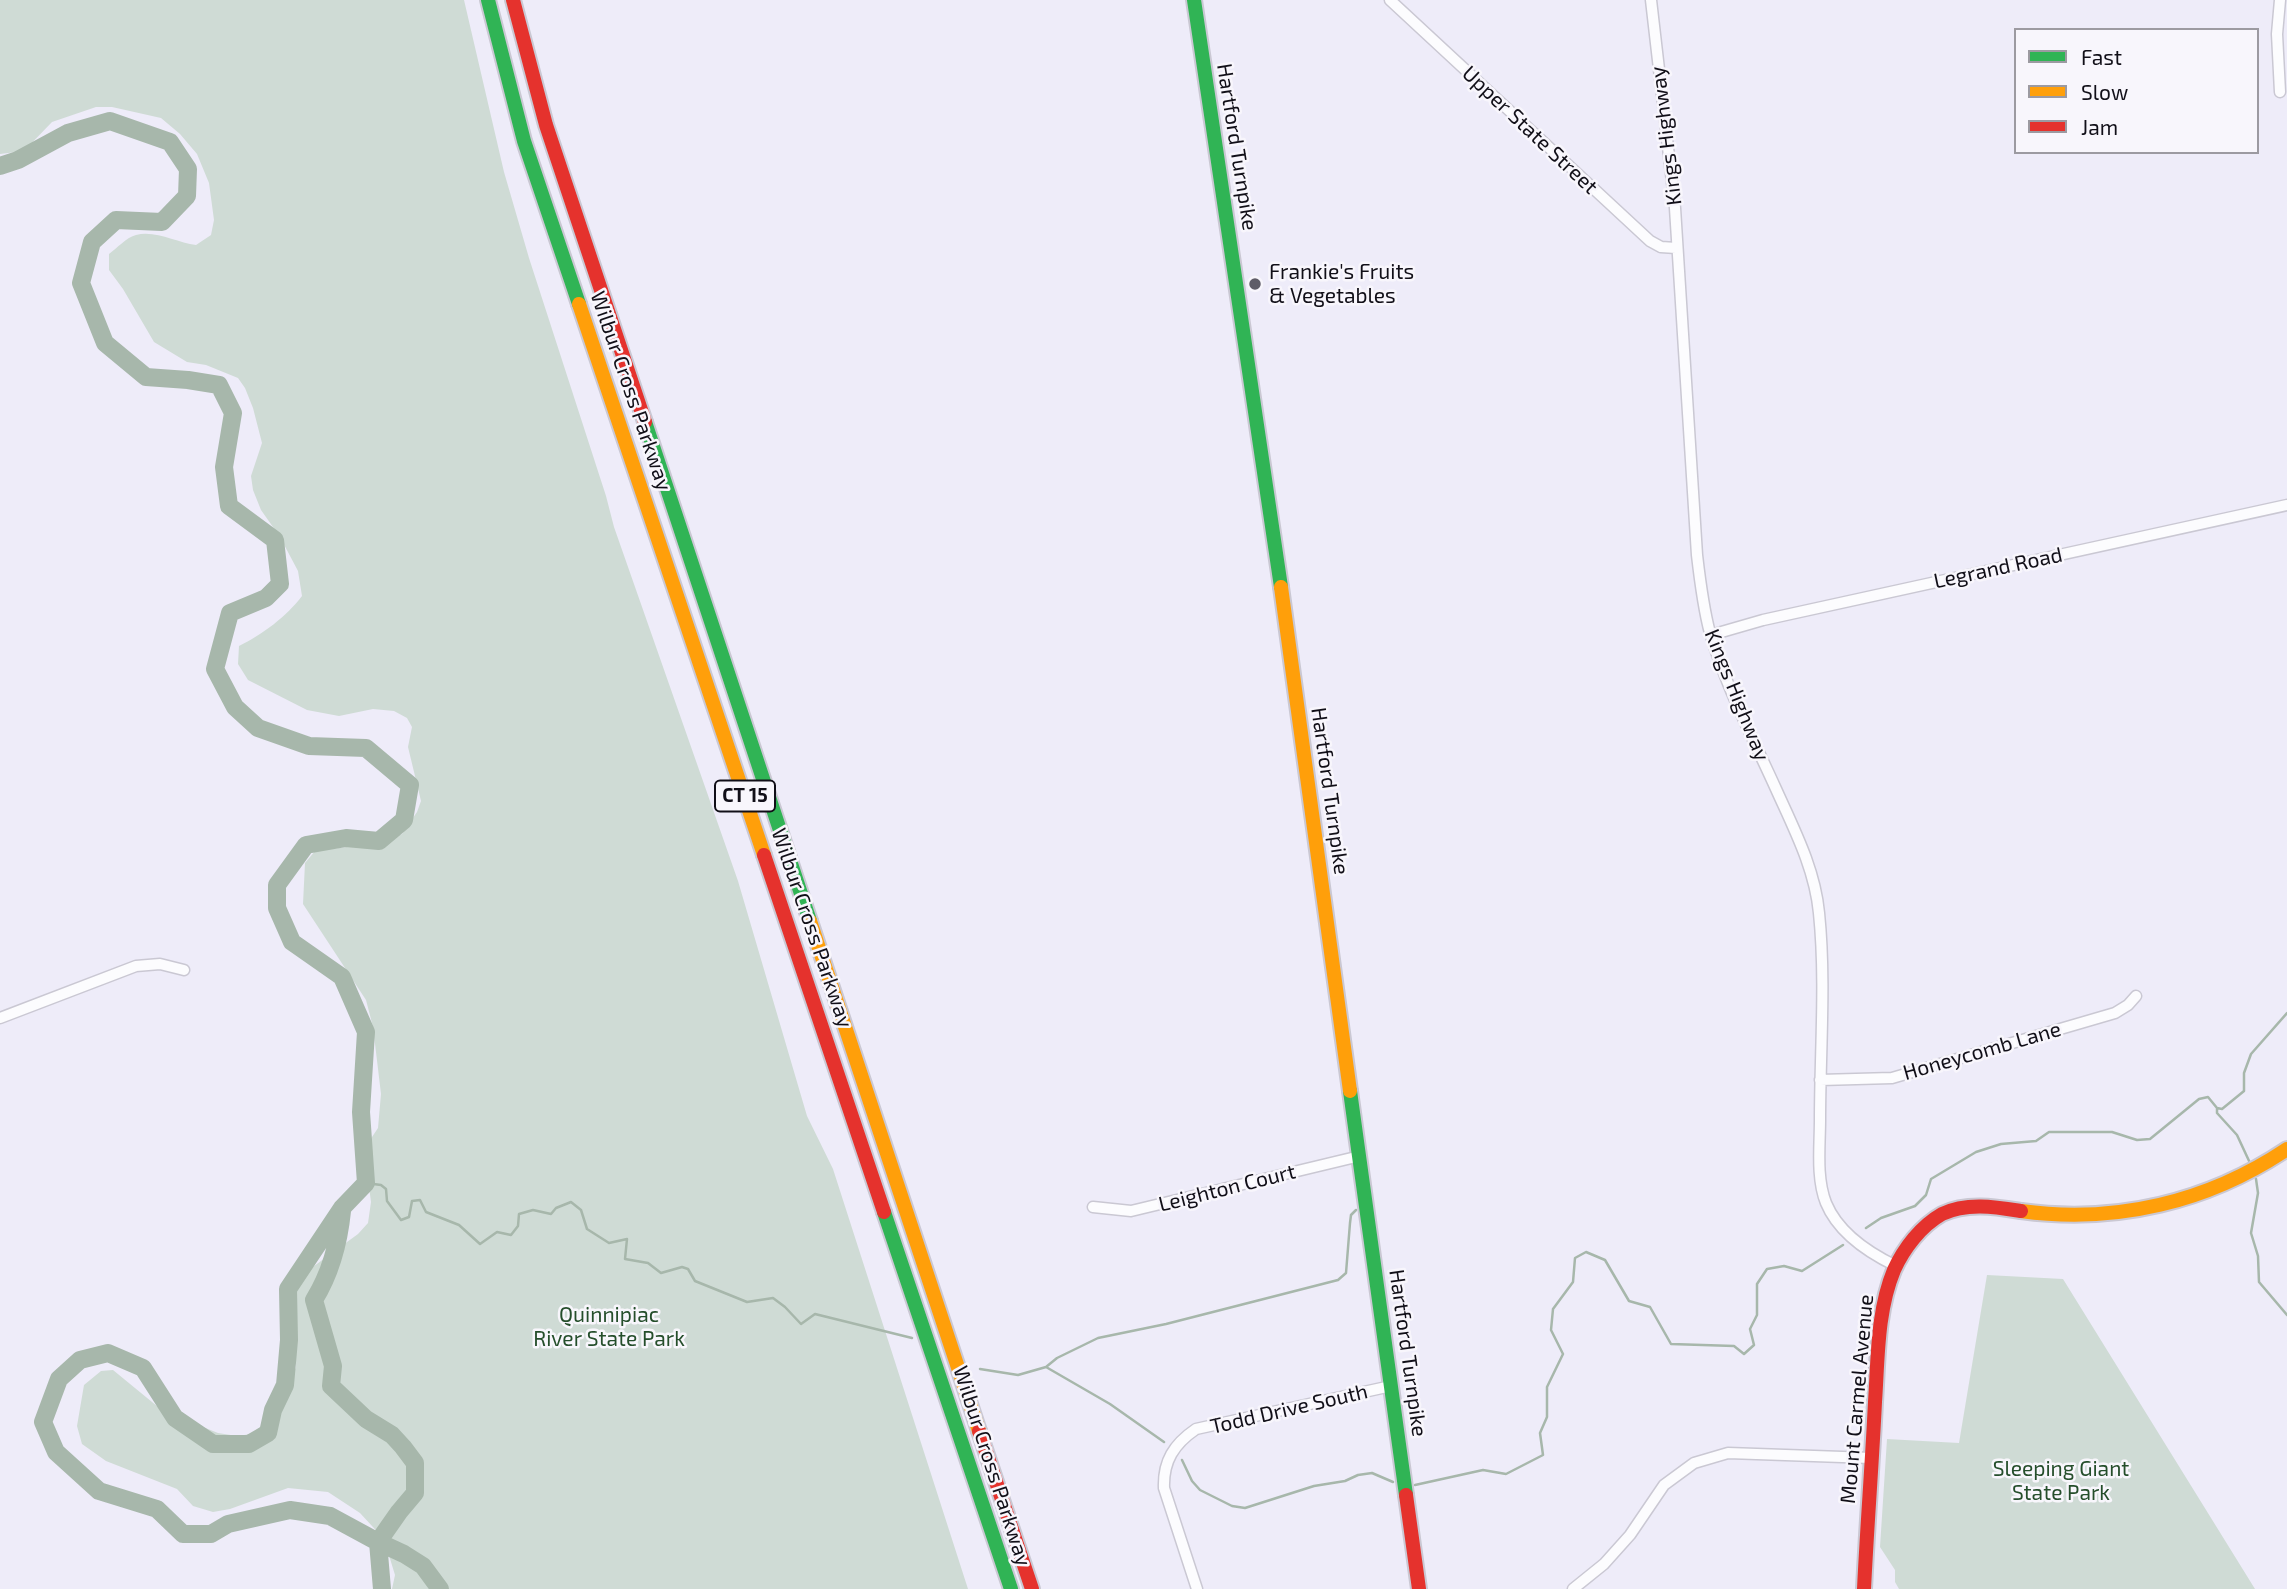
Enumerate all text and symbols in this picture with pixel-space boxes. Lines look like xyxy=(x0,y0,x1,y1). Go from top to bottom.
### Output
legend xyxy=(2014,28,2259,154)
text: Fast xyxy=(2081,44,2122,69)
street label: Upper State Street xyxy=(1457,61,1603,199)
street label: Hartford Turnpike xyxy=(1211,62,1263,232)
street label: Kings Highway xyxy=(1645,65,1687,207)
text: Slow xyxy=(2081,79,2128,104)
text: Jam xyxy=(2081,114,2118,139)
place label: Frankie's Fruits & Vegetables xyxy=(1269,259,1414,309)
marker: Frankie's Fruits & Vegetables xyxy=(1247,276,1263,292)
street label: Wilbur Cross Parkway xyxy=(585,288,677,494)
street label: Legrand Road xyxy=(1931,542,2065,594)
street label: Kings Highway xyxy=(1699,625,1775,765)
street label: Hartford Turnpike xyxy=(1306,706,1354,876)
road number: CT 15 xyxy=(715,780,775,811)
street label: Wilbur Cross Parkway xyxy=(766,825,858,1031)
street label: Honeycomb Lane xyxy=(1900,1016,2064,1086)
street label: Leighton Court xyxy=(1156,1159,1298,1217)
street label: Hartford Turnpike xyxy=(1384,1268,1432,1438)
street label: Mount Carmel Avenue xyxy=(1835,1293,1879,1505)
park label: Quinnipiac River State Park xyxy=(533,1302,685,1352)
street label: Wilbur Cross Parkway xyxy=(948,1363,1036,1569)
street label: Todd Drive South xyxy=(1208,1379,1370,1439)
park label: Sleeping Giant State Park xyxy=(1993,1456,2129,1506)

